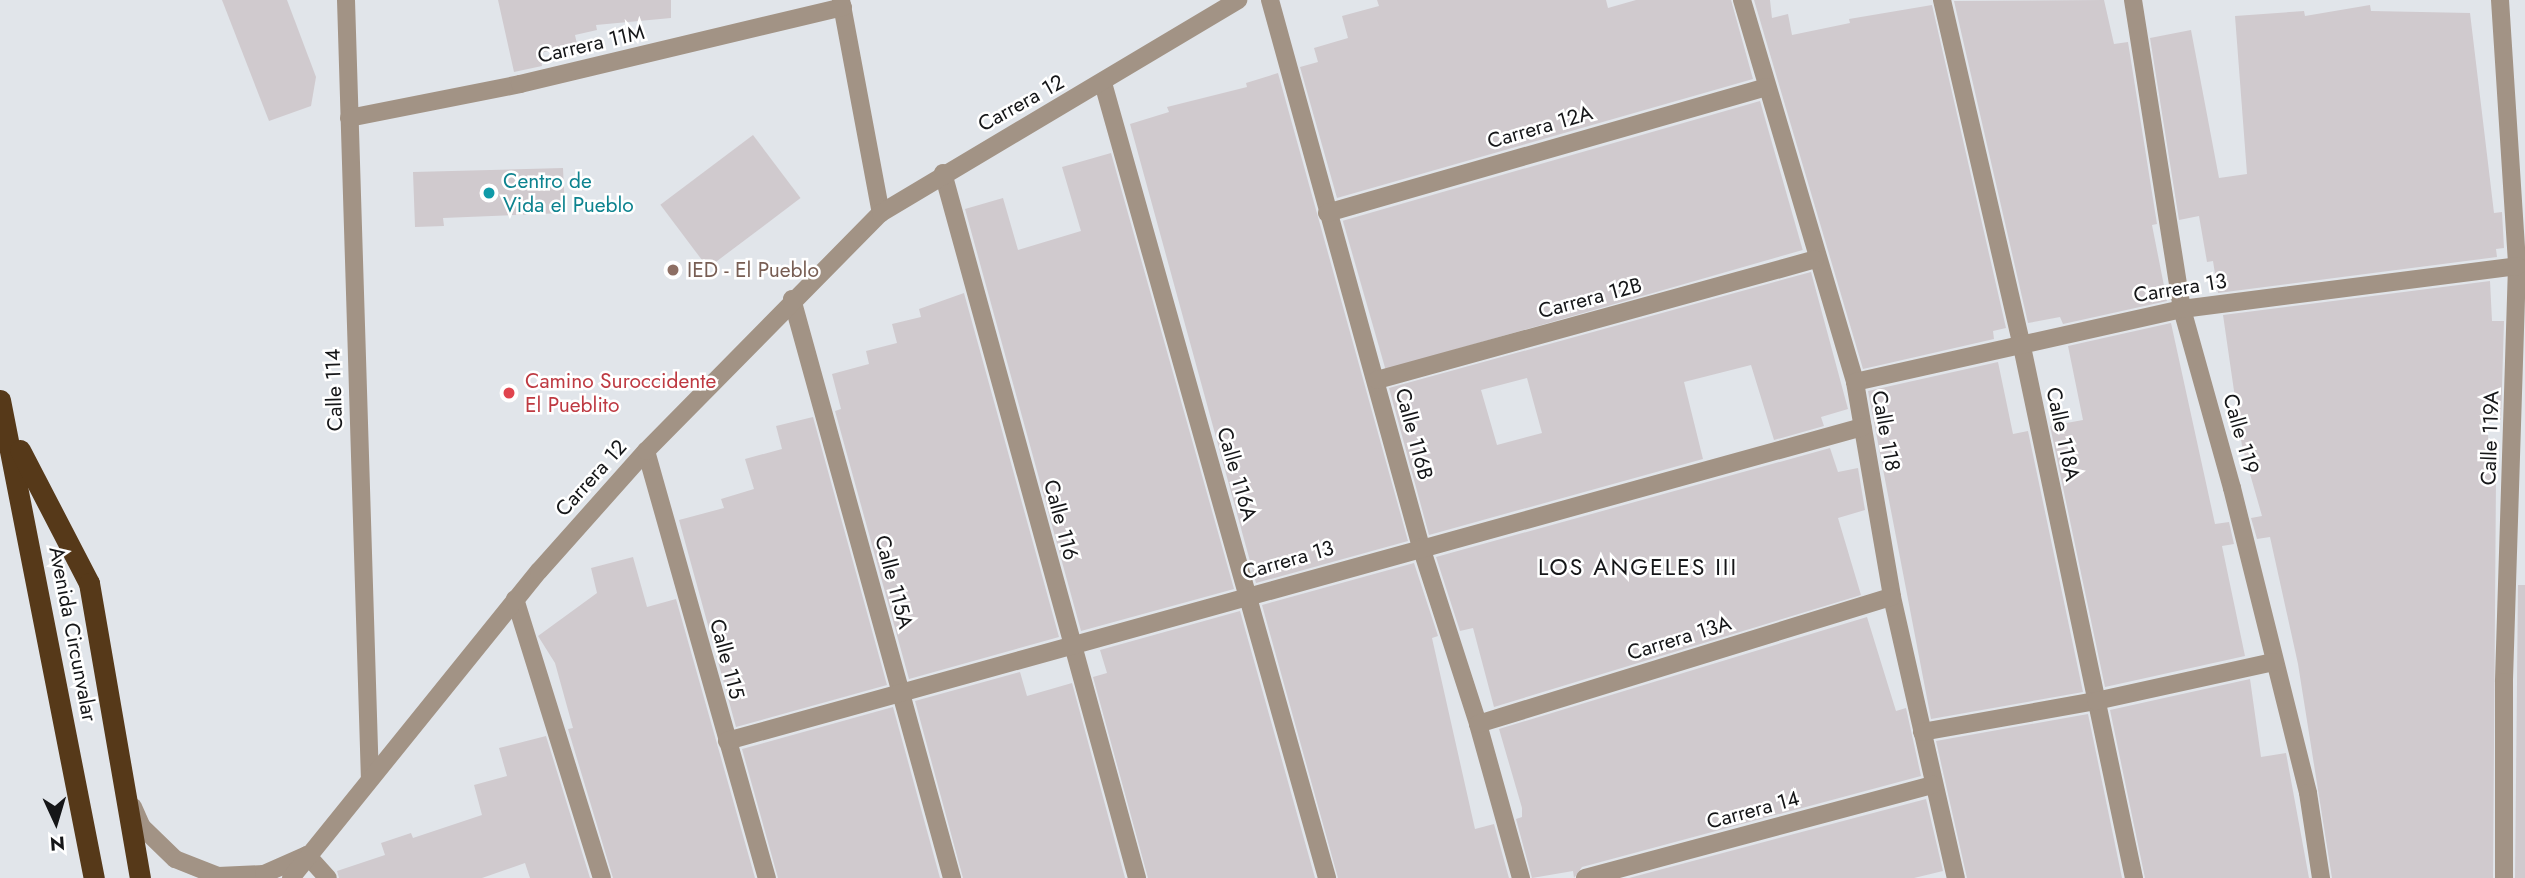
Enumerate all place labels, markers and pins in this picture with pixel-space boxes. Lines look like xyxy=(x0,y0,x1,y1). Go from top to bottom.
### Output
place label: Centro de Vida el Pueblo xyxy=(503,168,634,218)
marker: Centro de Vida el Pueblo xyxy=(481,185,497,201)
place label: IED - El Pueblo xyxy=(687,257,819,283)
marker: IED - El Pueblo xyxy=(665,262,681,278)
place label: Camino Suroccidente El Pueblito xyxy=(525,368,716,418)
marker: Camino Suroccidente El Pueblito xyxy=(499,383,519,403)

